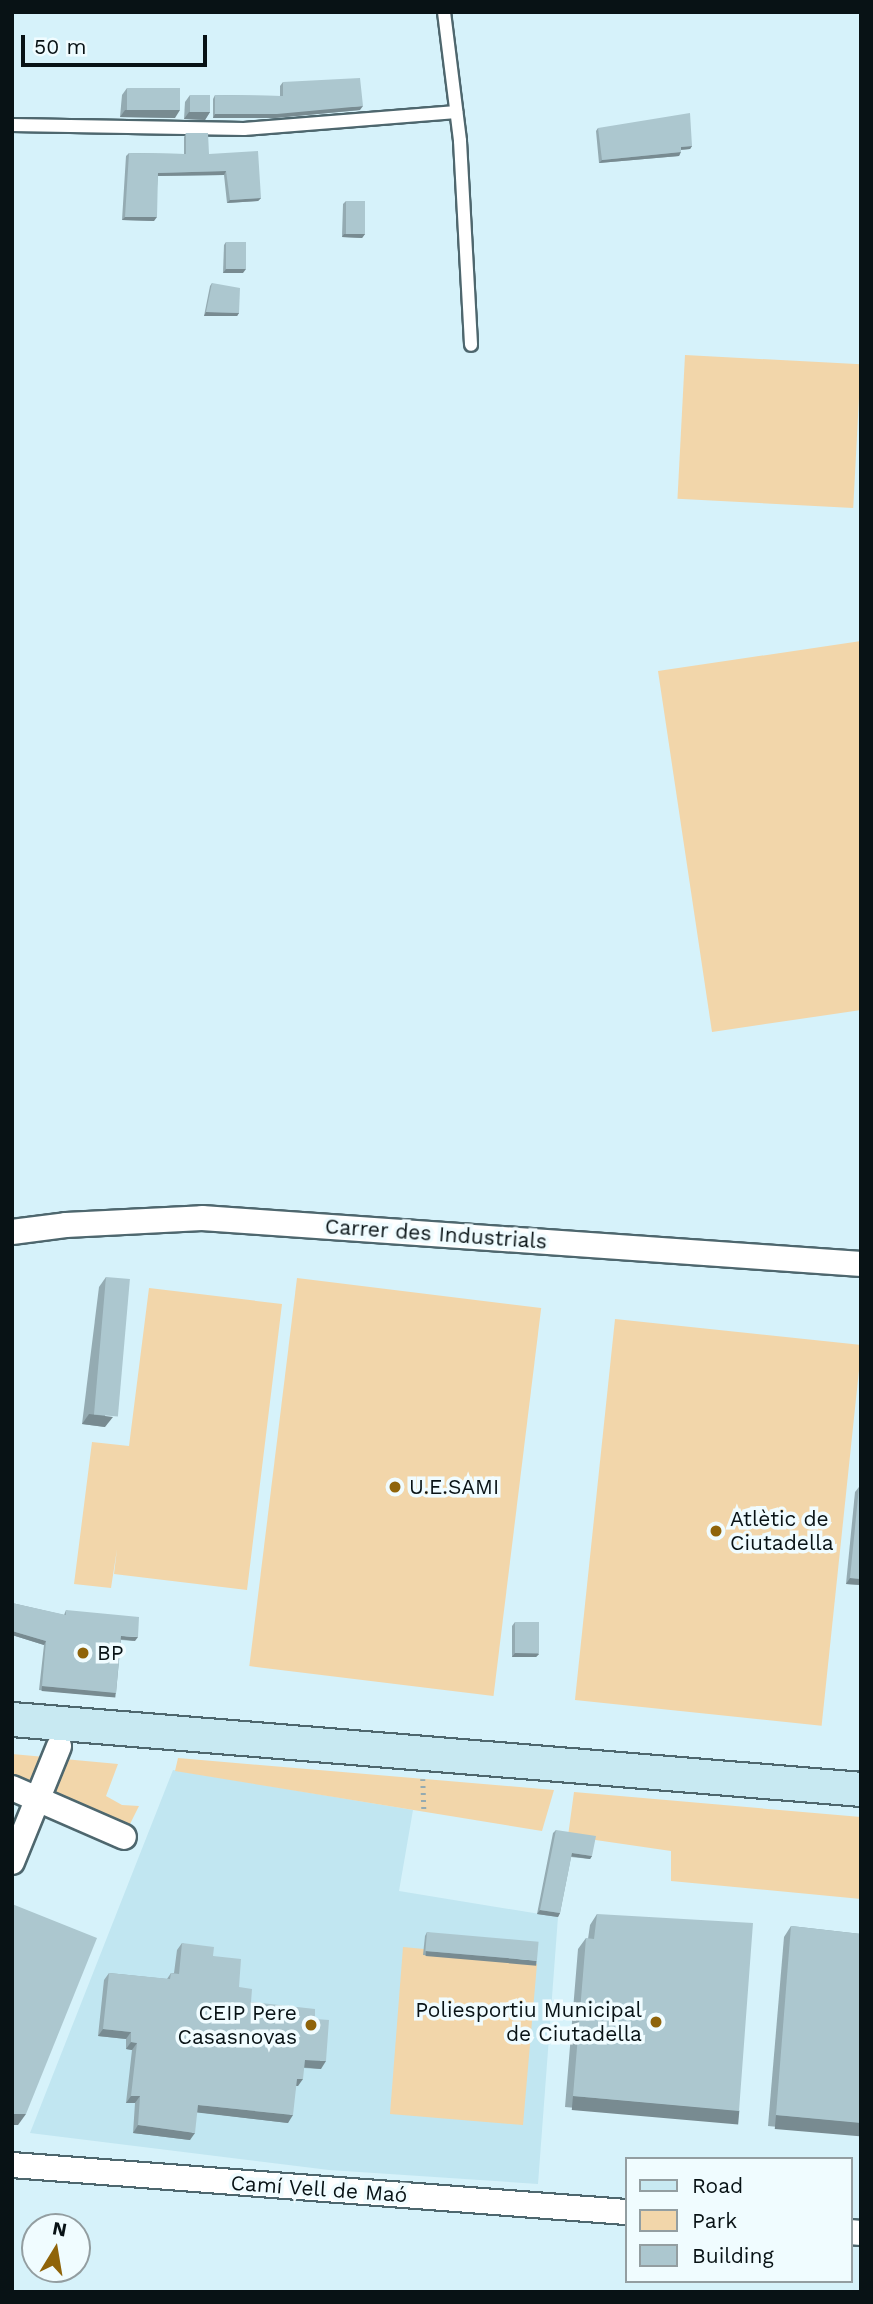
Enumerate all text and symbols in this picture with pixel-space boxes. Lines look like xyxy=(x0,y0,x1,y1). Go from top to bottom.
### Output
scale bar xyxy=(24,21,210,65)
text: 50 m xyxy=(34,34,86,59)
street label: Carrer des Industrials xyxy=(324,1214,548,1254)
place label: U.E.SAMI xyxy=(409,1474,499,1500)
marker: U.E.SAMI xyxy=(387,1479,403,1495)
place label: Atlètic de Ciutadella xyxy=(730,1506,834,1556)
marker: Atlètic de Ciutadella xyxy=(708,1523,724,1539)
place label: BP xyxy=(97,1640,124,1666)
marker: BP xyxy=(75,1645,91,1661)
place label: Poliesportiu Municipal de Ciutadella xyxy=(415,1997,642,2047)
place label: CEIP Pere Casasnovas xyxy=(177,2000,297,2050)
marker: Poliesportiu Municipal de Ciutadella xyxy=(648,2014,664,2030)
marker: CEIP Pere Casasnovas xyxy=(303,2017,319,2033)
legend xyxy=(624,2157,852,2283)
street label: Camí Vell de Maó xyxy=(229,2170,409,2208)
text: Road xyxy=(692,2173,743,2198)
text: Park xyxy=(692,2208,737,2233)
north arrow xyxy=(21,2213,91,2283)
text: N xyxy=(51,2216,69,2241)
text: Building xyxy=(692,2243,774,2268)

